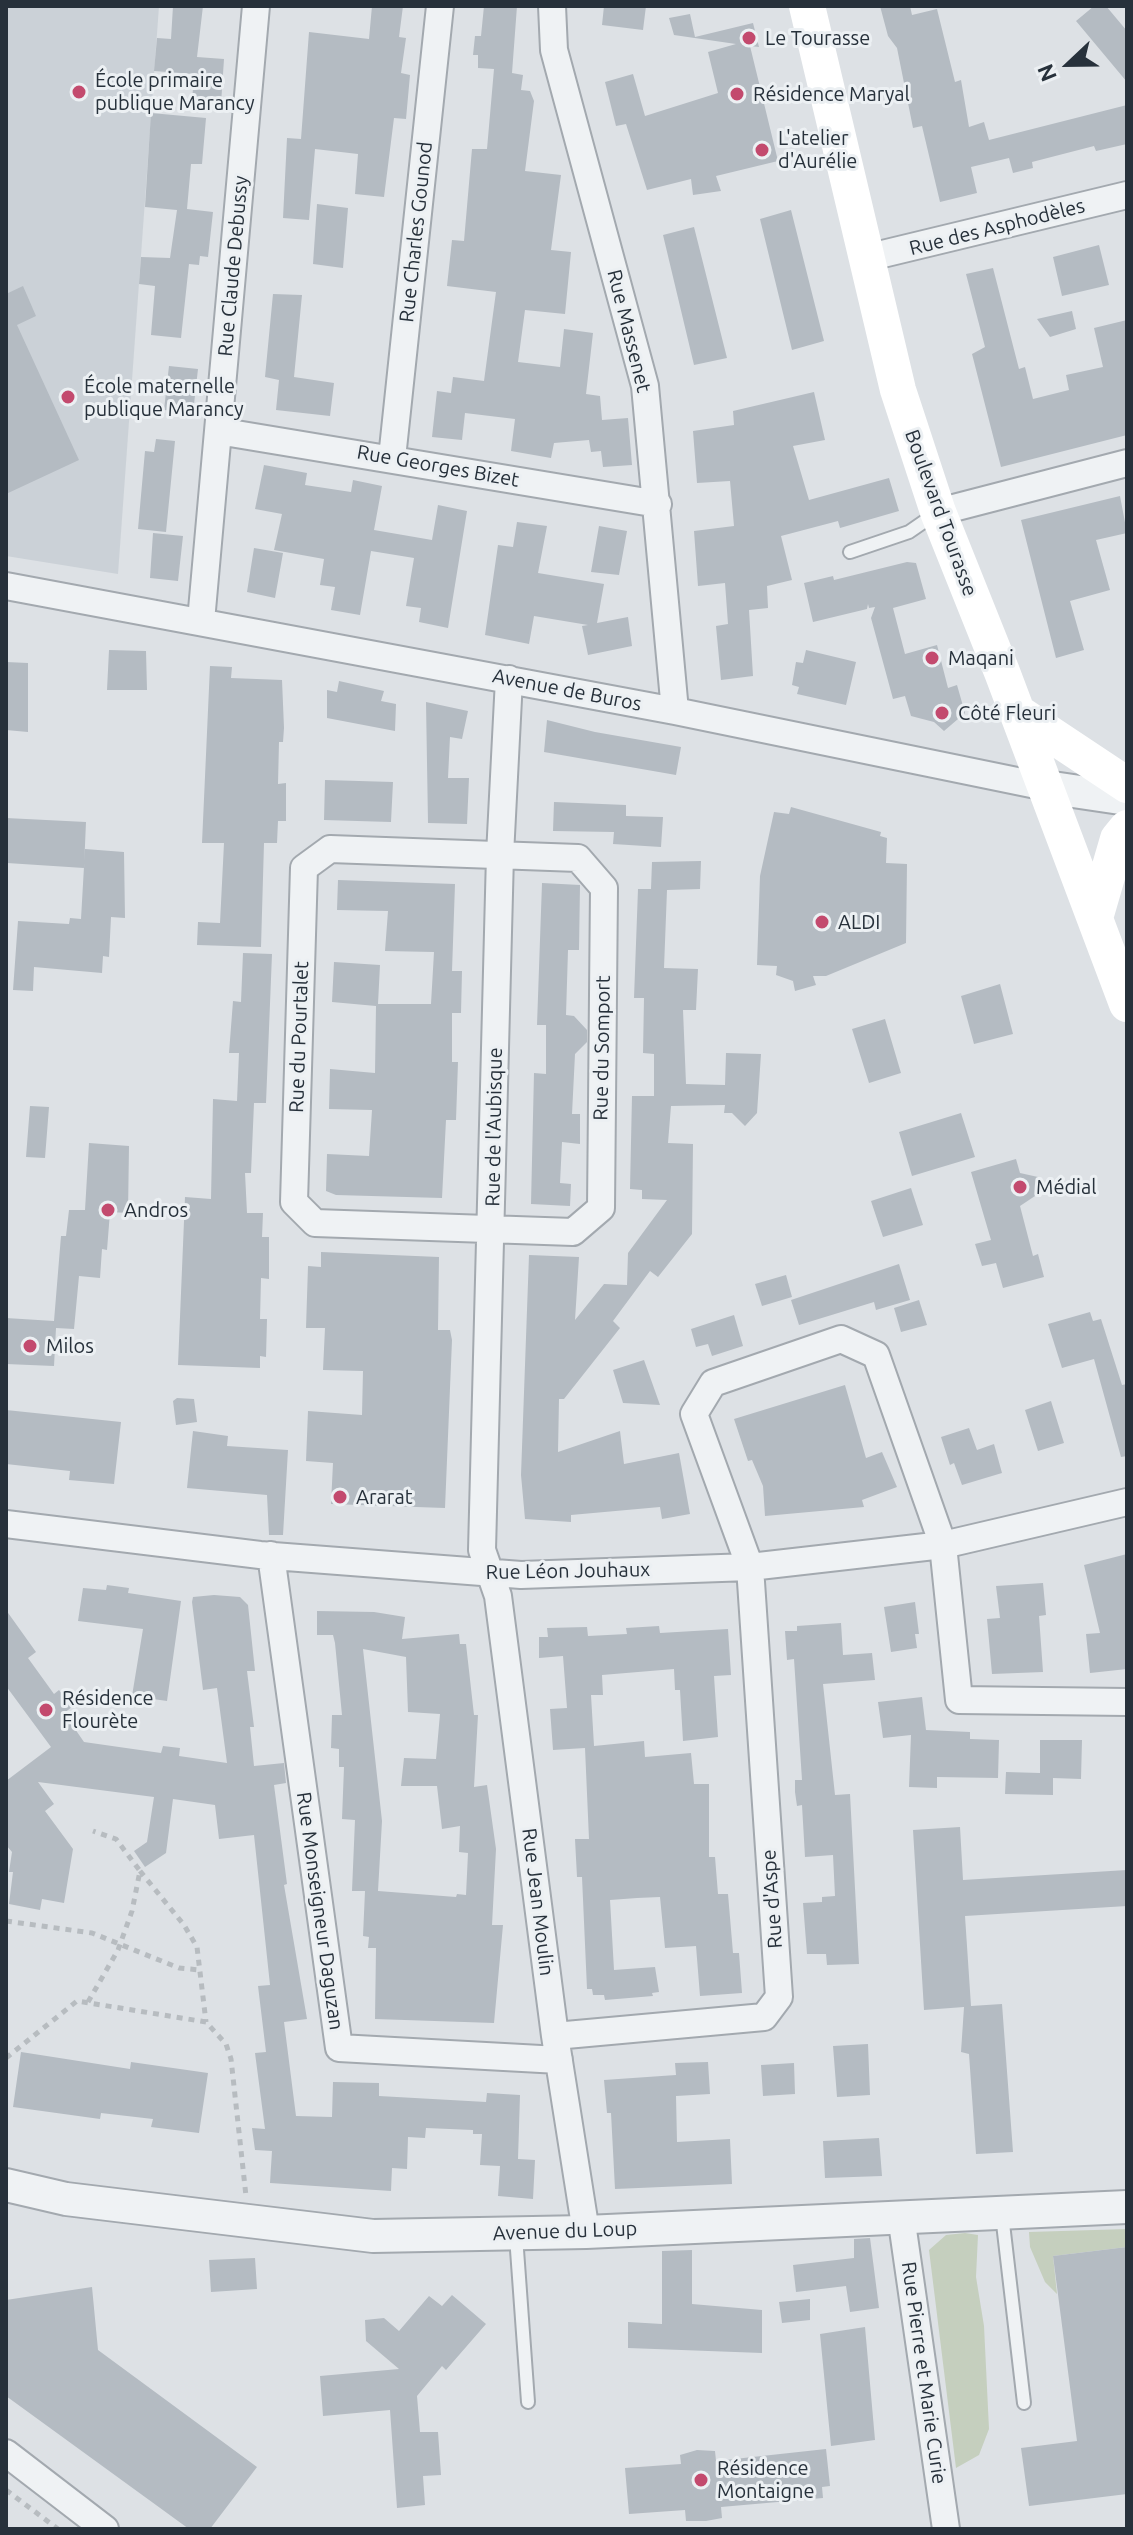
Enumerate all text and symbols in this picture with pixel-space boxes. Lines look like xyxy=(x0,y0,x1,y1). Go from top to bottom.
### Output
north arrow xyxy=(1029,24,1109,104)
place label: Le Tourasse xyxy=(765,26,870,50)
marker: Le Tourasse xyxy=(740,29,758,47)
text: N xyxy=(1032,61,1061,85)
place label: École primaire publique Marancy xyxy=(95,68,255,115)
place label: Résidence Maryal xyxy=(753,82,910,106)
marker: École primaire publique Marancy xyxy=(70,83,88,101)
marker: Résidence Maryal xyxy=(728,85,746,103)
place label: L'atelier d'Aurélie xyxy=(778,126,857,173)
street label: Rue Charles Gounod xyxy=(395,140,437,324)
marker: L'atelier d'Aurélie xyxy=(753,141,771,159)
street label: Rue Claude Debussy xyxy=(213,175,253,357)
street label: Rue des Asphodèles xyxy=(907,194,1087,260)
street label: Rue Massenet xyxy=(602,267,656,395)
place label: École maternelle publique Marancy xyxy=(84,374,244,421)
marker: École maternelle publique Marancy xyxy=(59,388,77,406)
street label: Boulevard Tourasse xyxy=(900,426,982,600)
street label: Rue Georges Bizet xyxy=(355,440,521,492)
place label: Maqani xyxy=(948,646,1014,670)
marker: Maqani xyxy=(923,649,941,667)
street label: Avenue de Buros xyxy=(490,664,644,716)
place label: Côté Fleuri xyxy=(958,701,1056,725)
marker: Côté Fleuri xyxy=(933,704,951,722)
place label: ALDI xyxy=(838,910,880,934)
marker: ALDI xyxy=(813,913,831,931)
street label: Rue du Pourtalet xyxy=(284,961,314,1113)
street label: Rue du Somport xyxy=(589,975,615,1121)
street label: Rue de l'Aubisque xyxy=(481,1047,507,1207)
place label: Médial xyxy=(1036,1175,1096,1199)
marker: Médial xyxy=(1011,1178,1029,1196)
place label: Andros xyxy=(124,1198,188,1222)
marker: Andros xyxy=(99,1201,117,1219)
place label: Milos xyxy=(46,1334,94,1358)
marker: Milos xyxy=(21,1337,39,1355)
place label: Ararat xyxy=(356,1485,413,1509)
marker: Ararat xyxy=(331,1488,349,1506)
street label: Rue Léon Jouhaux xyxy=(486,1558,650,1584)
place label: Résidence Flourète xyxy=(62,1686,153,1733)
marker: Résidence Flourète xyxy=(37,1701,55,1719)
street label: Rue Monseigneur Daguzan xyxy=(291,1790,349,2032)
street label: Rue Jean Moulin xyxy=(517,1827,559,1977)
street label: Rue d'Aspe xyxy=(757,1849,787,1949)
street label: Avenue du Loup xyxy=(492,2216,638,2246)
street label: Rue Pierre et Marie Curie xyxy=(897,2260,951,2486)
place label: Résidence Montaigne xyxy=(717,2456,814,2503)
marker: Résidence Montaigne xyxy=(692,2471,710,2489)

